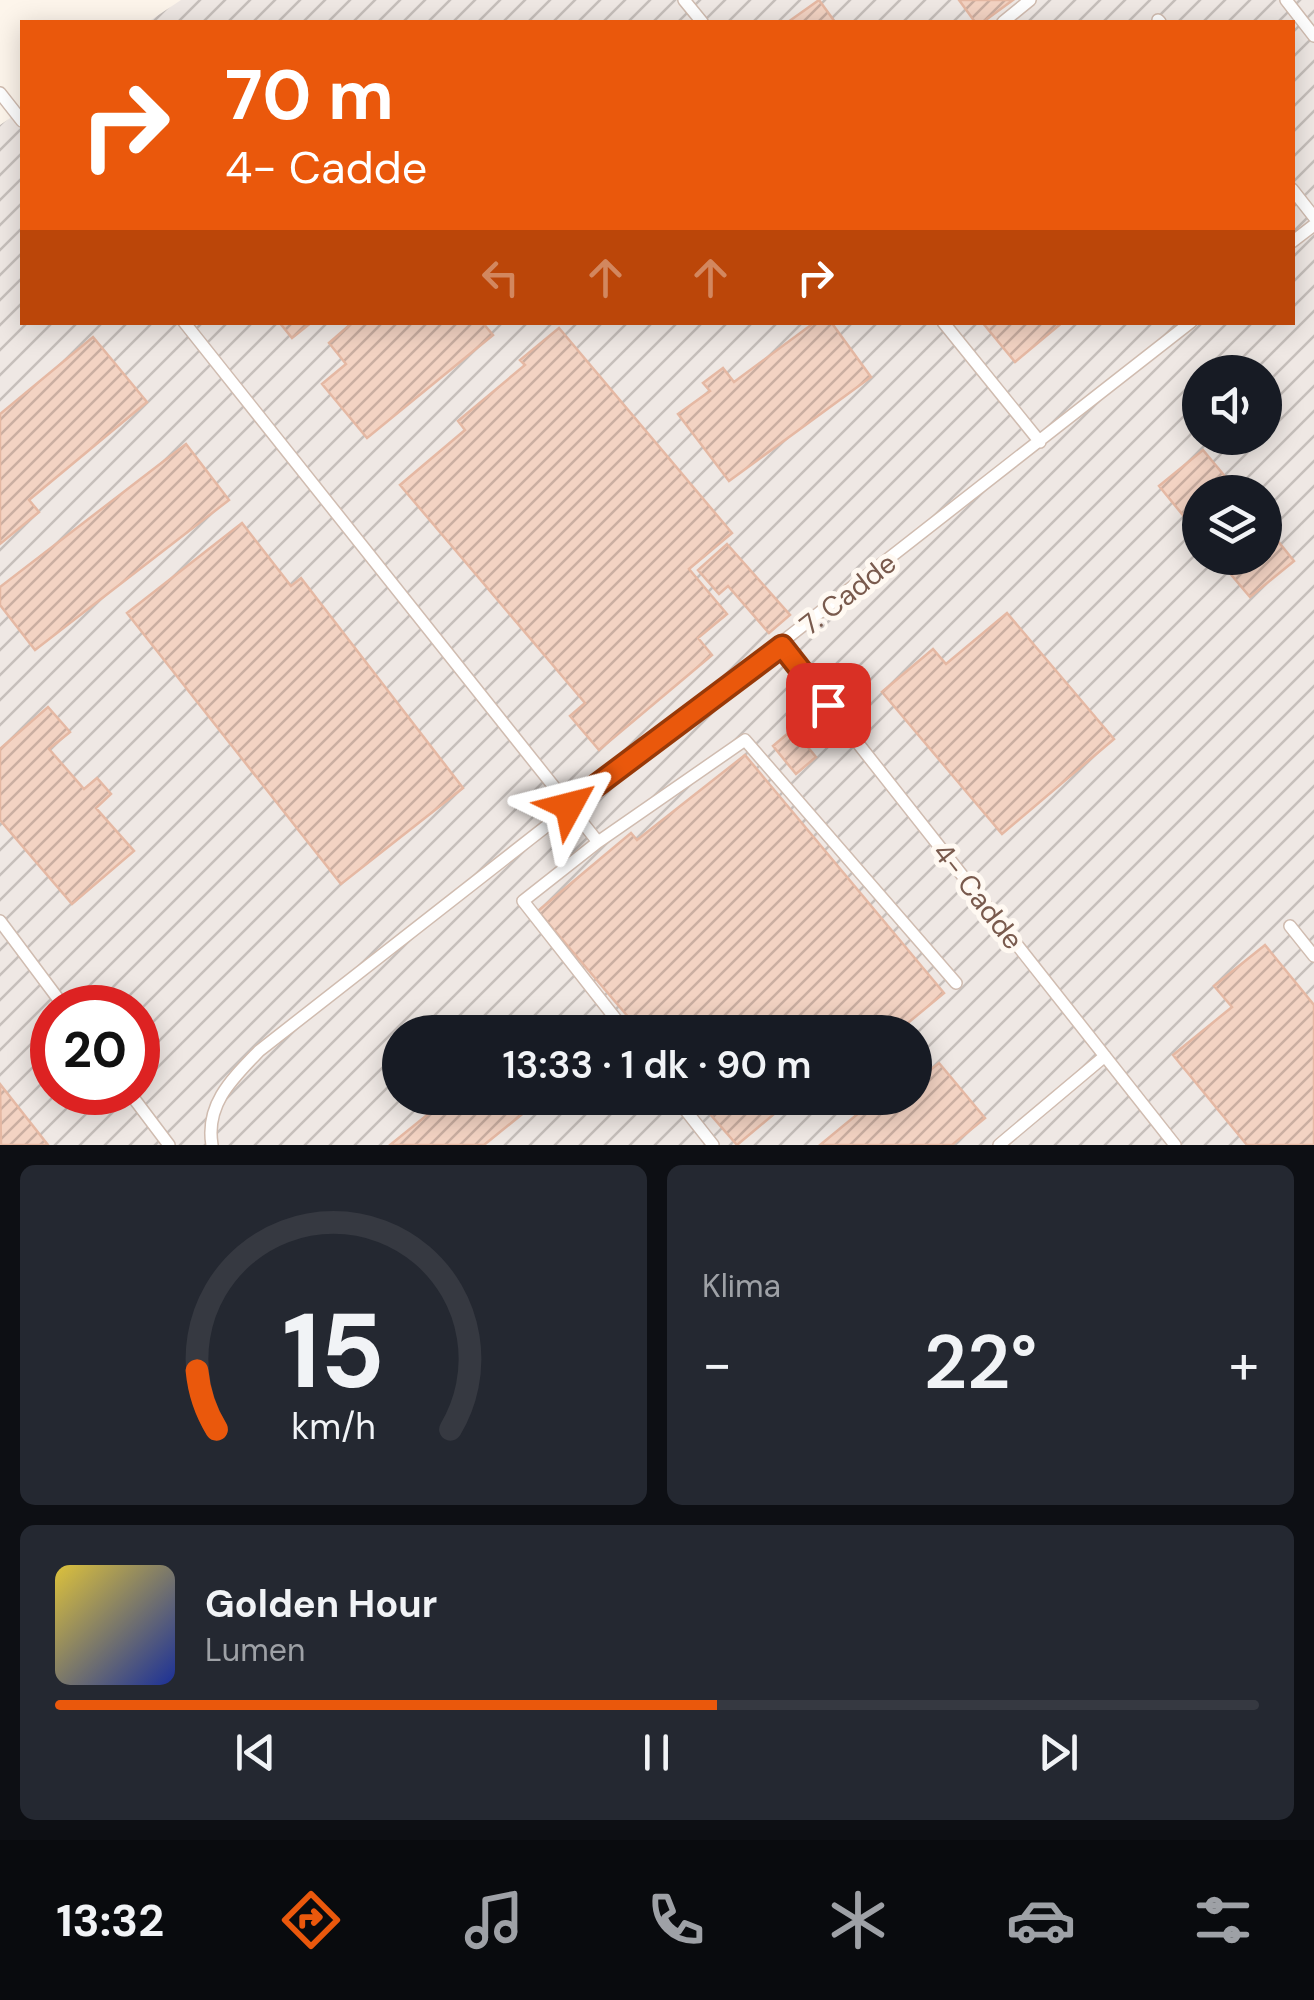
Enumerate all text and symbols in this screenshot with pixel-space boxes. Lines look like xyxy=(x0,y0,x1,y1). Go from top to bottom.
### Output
text: 70 m xyxy=(225,50,394,141)
icon: right xyxy=(60,60,190,190)
text: 4- Cadde xyxy=(225,138,427,197)
icon: left xyxy=(473,250,528,305)
icon: ahead xyxy=(578,250,633,305)
icon: ahead xyxy=(683,250,738,305)
icon: right xyxy=(788,250,843,305)
map controls xyxy=(1182,355,1282,575)
button: sound xyxy=(1182,355,1282,455)
button: layers xyxy=(1182,475,1282,575)
street label: 7. Cadde xyxy=(792,545,904,643)
pin xyxy=(786,663,871,748)
icon: arrive xyxy=(801,678,856,733)
position arrow xyxy=(517,754,621,858)
street label: 4- Cadde xyxy=(925,835,1031,957)
speed limit sign: 20 xyxy=(30,985,160,1115)
text: 13:33 · 1 dk · 90 m xyxy=(503,1040,811,1090)
text: Klima xyxy=(702,1265,781,1307)
text: 15 xyxy=(282,1284,385,1419)
text: 22° xyxy=(924,1314,1037,1411)
text: − xyxy=(702,1328,732,1400)
text: + xyxy=(1229,1328,1259,1400)
text: km/h xyxy=(291,1404,376,1450)
text: Golden Hour xyxy=(205,1579,437,1629)
text: Lumen xyxy=(205,1629,305,1671)
icon: previous xyxy=(228,1725,283,1780)
icon: pause xyxy=(629,1725,684,1780)
icon: next xyxy=(1031,1725,1086,1780)
icon: directions xyxy=(276,1885,346,1955)
icon: music xyxy=(459,1885,529,1955)
icon: phone xyxy=(641,1885,711,1955)
icon: climate xyxy=(823,1885,893,1955)
icon: car xyxy=(1006,1885,1076,1955)
icon: filters xyxy=(1188,1885,1258,1955)
text: 13:32 xyxy=(56,1891,164,1950)

